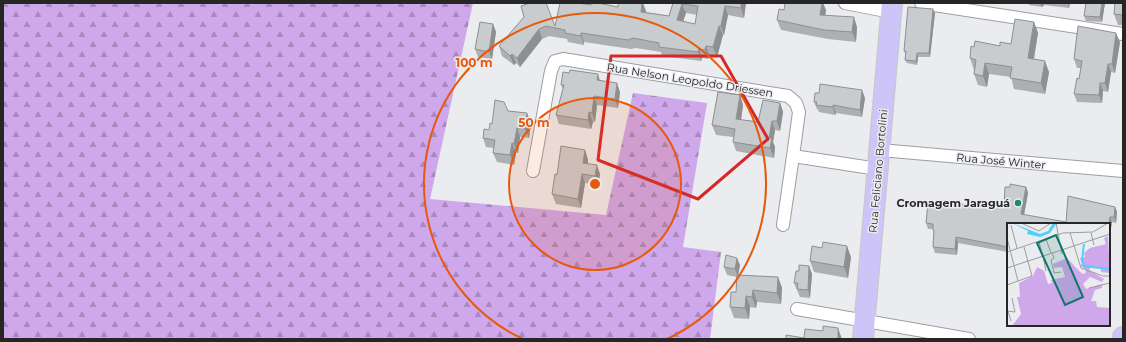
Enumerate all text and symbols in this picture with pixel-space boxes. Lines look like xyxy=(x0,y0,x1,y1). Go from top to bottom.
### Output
text: 100 m xyxy=(456,55,492,70)
street label: Rua Nelson Leopoldo Driessen xyxy=(606,60,774,100)
street label: Rua Feliciano Bortolini xyxy=(866,109,890,233)
text: 50 m xyxy=(518,115,550,130)
street label: Rua José Winter xyxy=(956,150,1046,172)
centre of rings xyxy=(588,177,602,191)
place label: Cromagem Jaraguá xyxy=(897,196,1010,210)
marker: Cromagem Jaraguá xyxy=(1013,198,1023,208)
inset map xyxy=(1007,223,1110,326)

